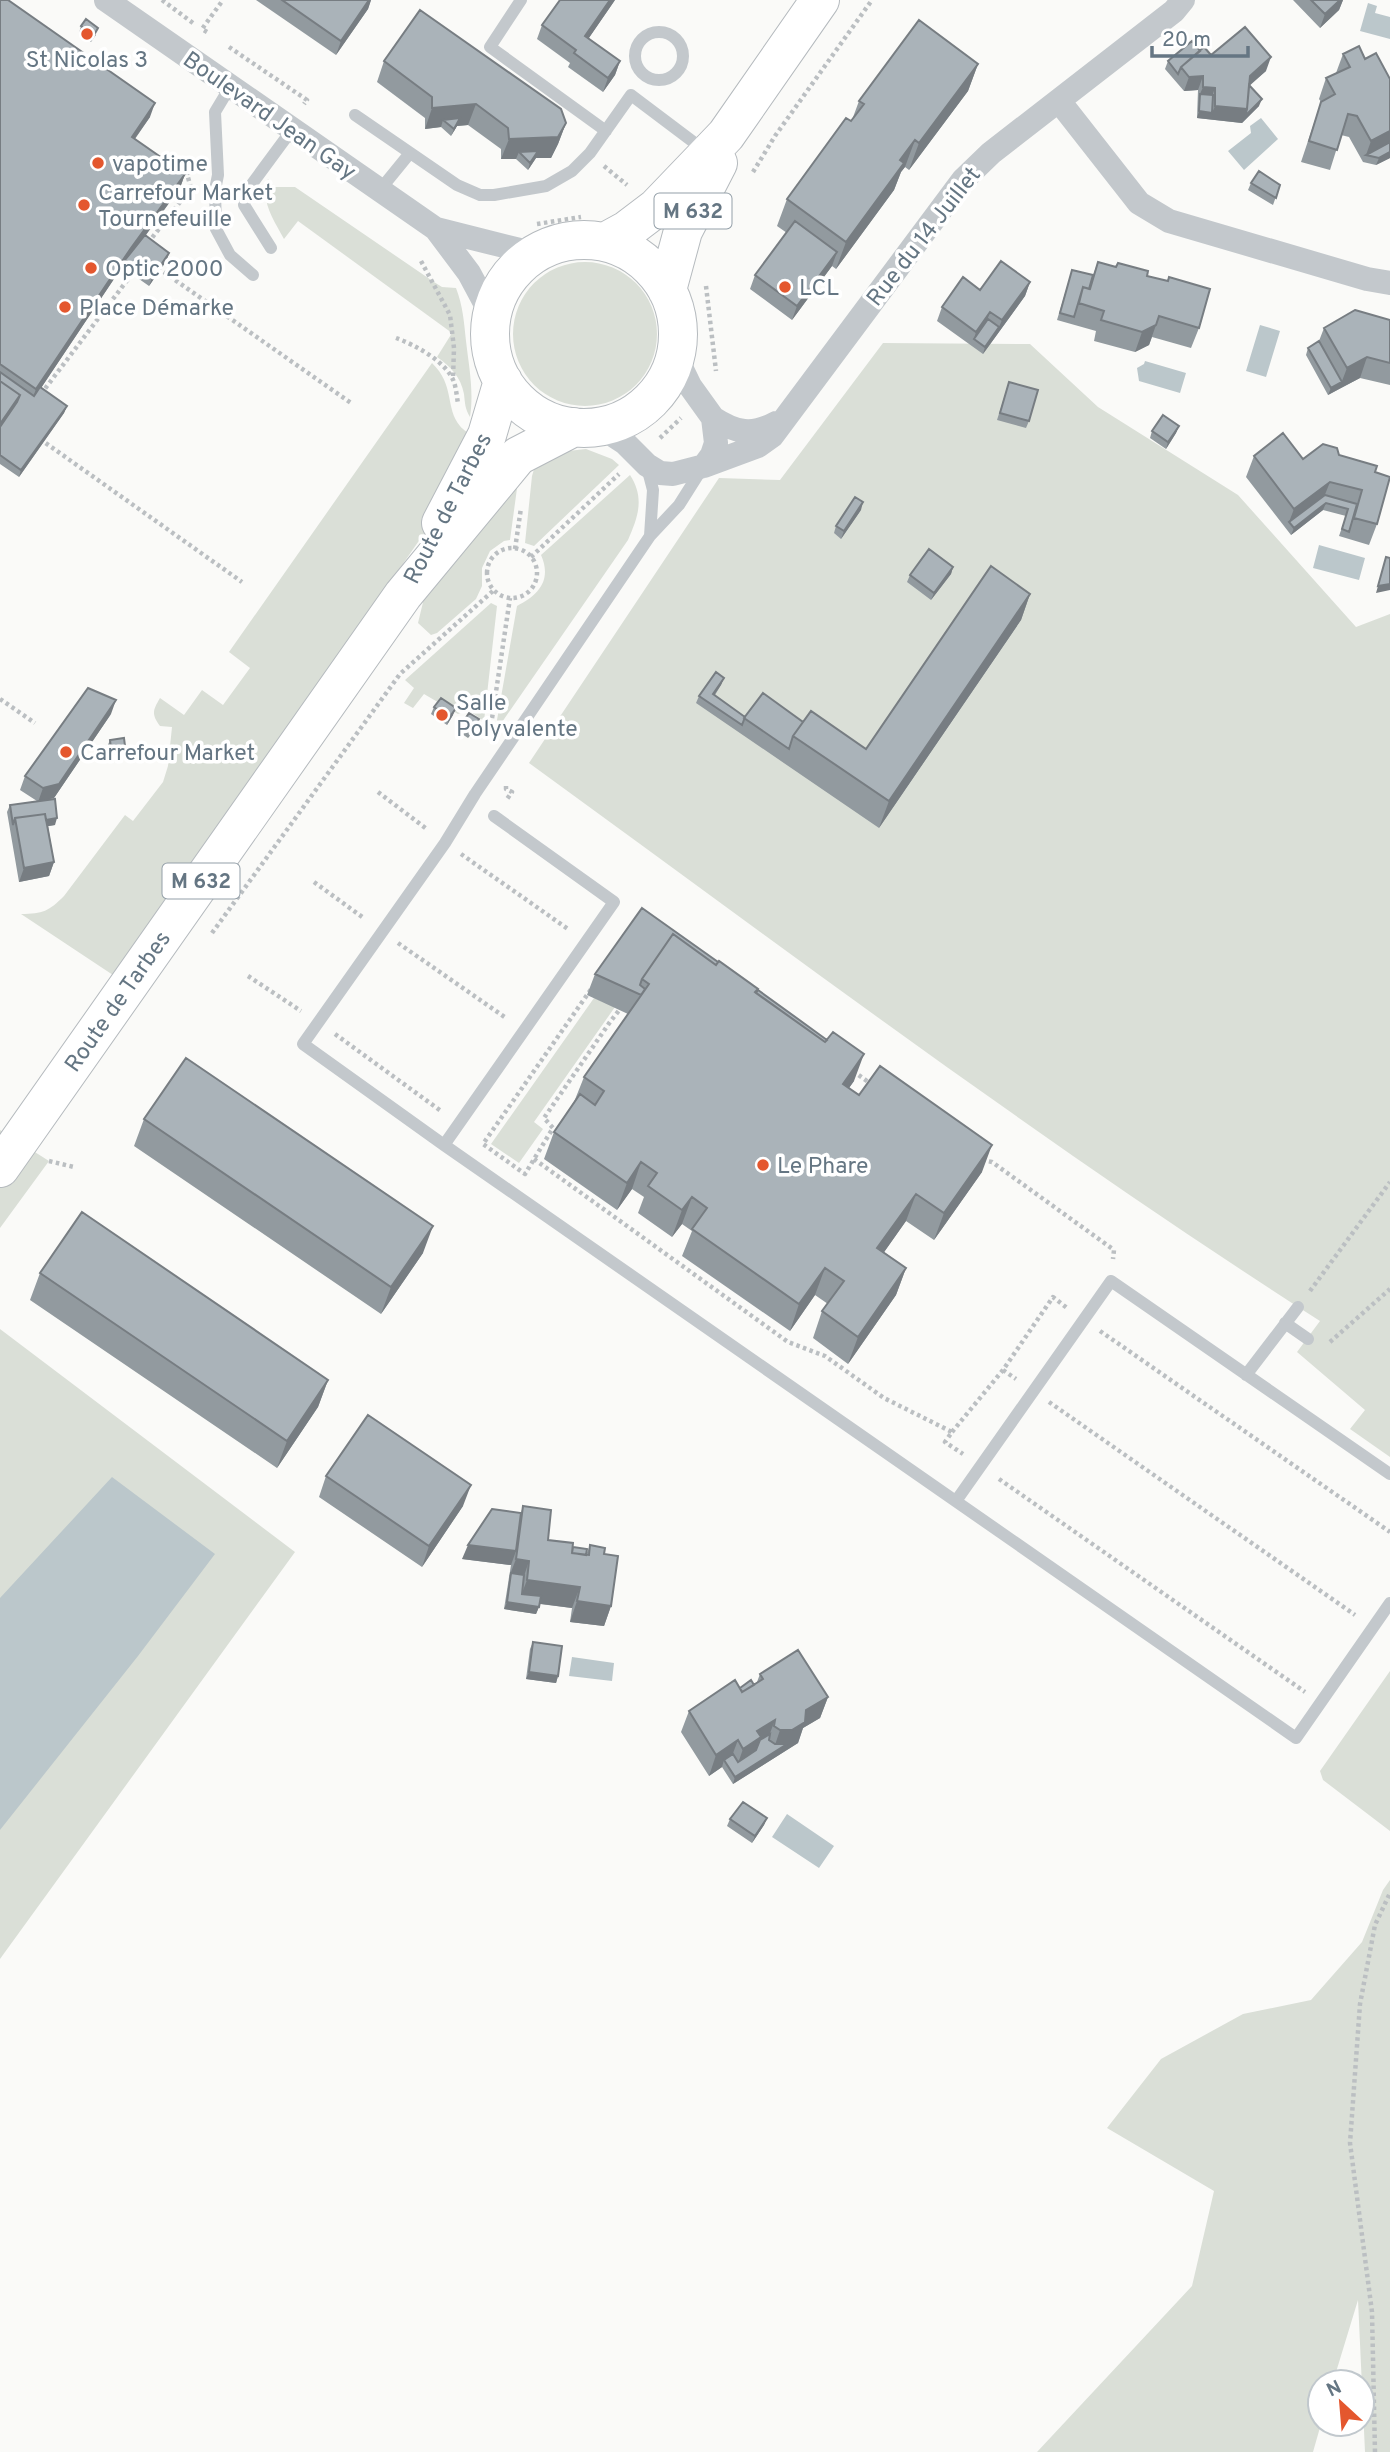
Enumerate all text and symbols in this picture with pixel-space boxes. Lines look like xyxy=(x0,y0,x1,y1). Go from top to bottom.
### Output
scale bar xyxy=(1152,14,1248,58)
marker: St Nicolas 3 xyxy=(79,26,95,42)
text: 20 m xyxy=(1162,27,1211,54)
street label: Boulevard Jean Gay xyxy=(176,46,361,188)
place label: St Nicolas 3 xyxy=(26,47,148,76)
place label: vapotime xyxy=(112,151,208,180)
marker: vapotime xyxy=(90,155,106,171)
street label: Rue du 14 Juillet xyxy=(862,162,988,313)
place label: Carrefour Market Tournefeuille xyxy=(98,180,273,235)
road number: M 632 xyxy=(654,194,732,228)
marker: Carrefour Market Tournefeuille xyxy=(76,197,92,213)
place label: Optic 2000 xyxy=(105,256,224,285)
marker: Optic 2000 xyxy=(83,260,99,276)
place label: LCL xyxy=(799,275,839,304)
marker: LCL xyxy=(777,279,793,295)
place label: Place Démarke xyxy=(79,295,234,324)
marker: Place Démarke xyxy=(57,299,73,315)
street label: Route de Tarbes xyxy=(399,429,500,590)
place label: Salle Polyvalente xyxy=(456,690,578,745)
marker: Salle Polyvalente xyxy=(434,707,450,723)
place label: Carrefour Market xyxy=(80,740,255,769)
marker: Carrefour Market xyxy=(58,744,74,760)
road number: M 632 xyxy=(162,864,240,898)
street label: Route de Tarbes xyxy=(60,926,179,1079)
place label: Le Phare xyxy=(777,1153,868,1182)
marker: Le Phare xyxy=(755,1157,771,1173)
north arrow xyxy=(1306,2368,1376,2438)
text: N xyxy=(1323,2376,1346,2403)

